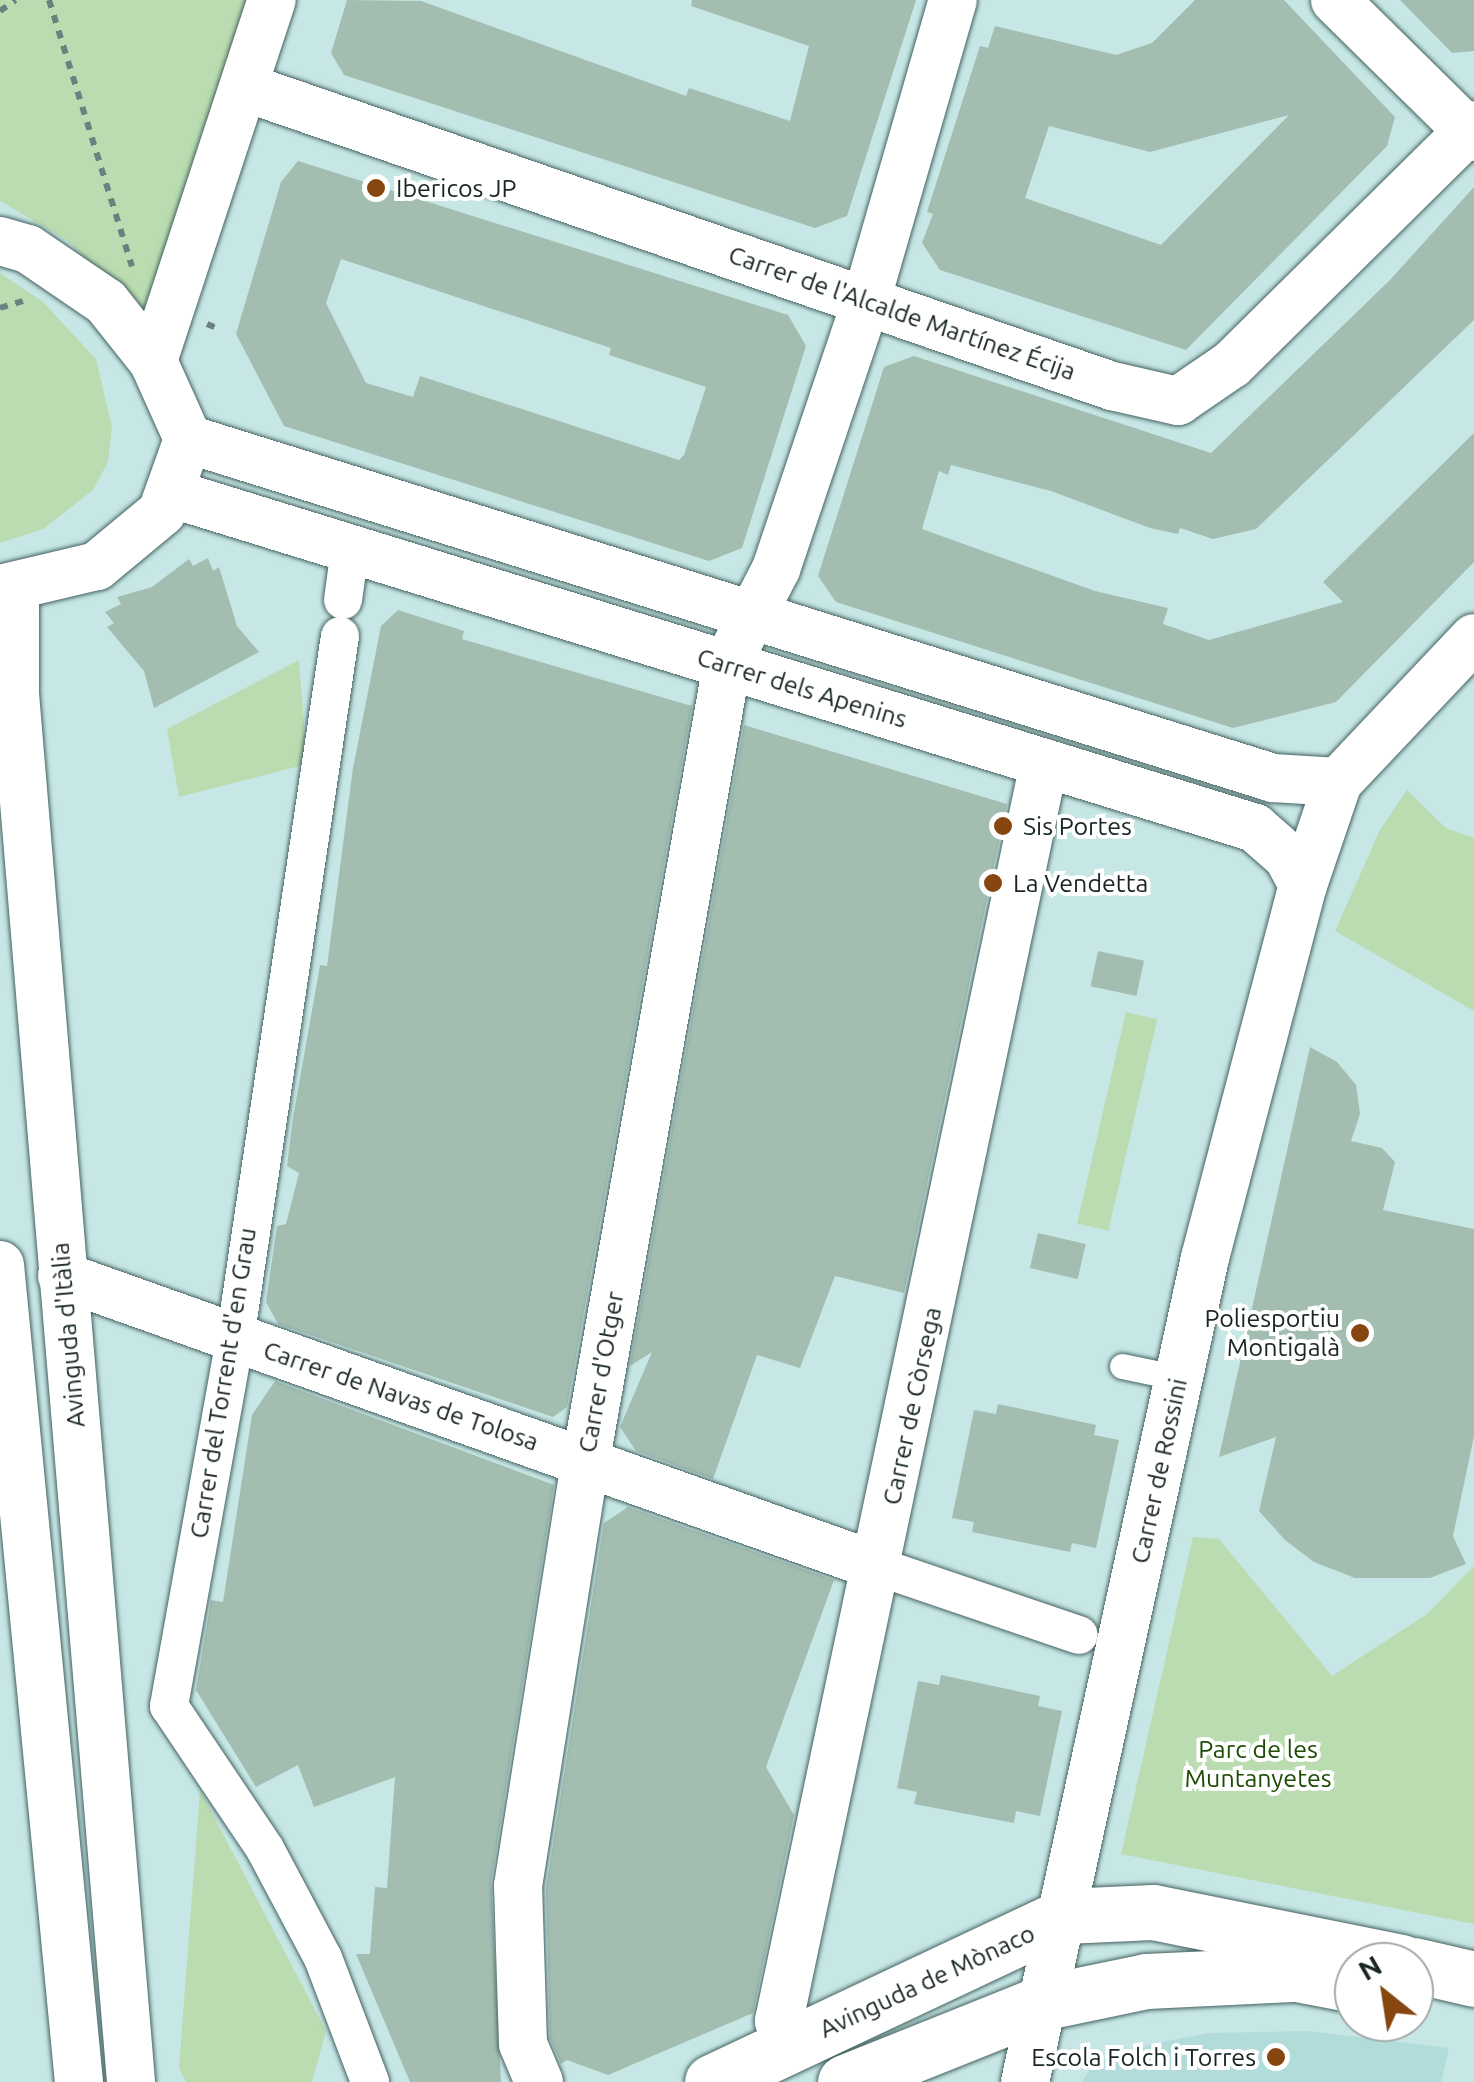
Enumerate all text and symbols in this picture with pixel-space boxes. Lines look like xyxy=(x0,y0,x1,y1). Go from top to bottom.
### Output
place label: Ibericos JP xyxy=(396,173,516,203)
marker: Ibericos JP xyxy=(365,177,387,199)
street label: Carrer de l'Alcalde Martínez Écija xyxy=(725,239,1079,387)
street label: Carrer dels Apenins xyxy=(693,642,911,734)
place label: Sis Portes xyxy=(1023,811,1132,841)
marker: Sis Portes xyxy=(992,815,1014,837)
place label: La Vendetta xyxy=(1013,868,1148,898)
marker: La Vendetta xyxy=(982,872,1004,894)
street label: Carrer del Torrent d'en Grau xyxy=(184,1225,262,1541)
street label: Avinguda d'Itàlia xyxy=(45,1241,91,1429)
street label: Carrer d'Otger xyxy=(572,1289,630,1455)
street label: Carrer de Còrsega xyxy=(876,1304,948,1508)
place label: Poliesportiu Montigalà xyxy=(1205,1304,1340,1363)
marker: Poliesportiu Montigalà xyxy=(1349,1322,1371,1344)
street label: Carrer de Navas de Tolosa xyxy=(260,1335,542,1457)
street label: Carrer de Rossini xyxy=(1125,1376,1193,1566)
park label: Parc de les Muntanyetes xyxy=(1184,1735,1332,1794)
street label: Avinguda de Mònaco xyxy=(815,1918,1039,2044)
north arrow xyxy=(1334,1942,1434,2042)
text: N xyxy=(1353,1949,1387,1986)
place label: Escola Folch i Torres xyxy=(1031,2042,1256,2072)
marker: Escola Folch i Torres xyxy=(1265,2046,1287,2068)

